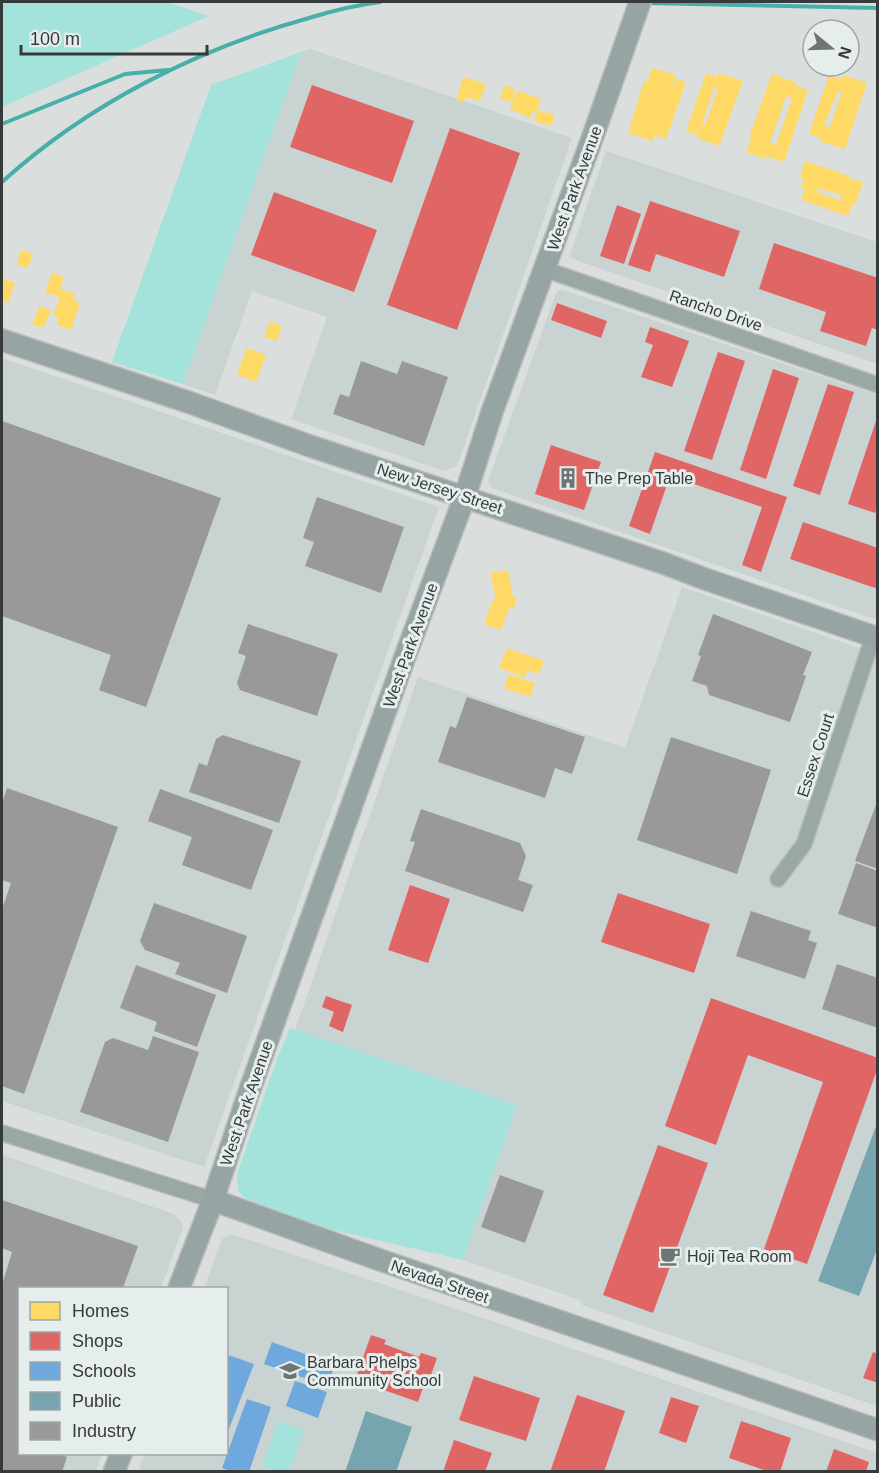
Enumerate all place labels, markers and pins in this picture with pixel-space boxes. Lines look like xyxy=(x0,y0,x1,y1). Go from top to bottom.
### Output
building icon: The Prep Table xyxy=(556,466,580,490)
place label: The Prep Table xyxy=(585,470,693,487)
cafe icon: Hoji Tea Room xyxy=(658,1244,682,1268)
place label: Hoji Tea Room xyxy=(687,1248,792,1265)
place label: Barbara Phelps Community School xyxy=(307,1354,441,1389)
school or university icon: Barbara Phelps Community School xyxy=(278,1359,302,1383)

